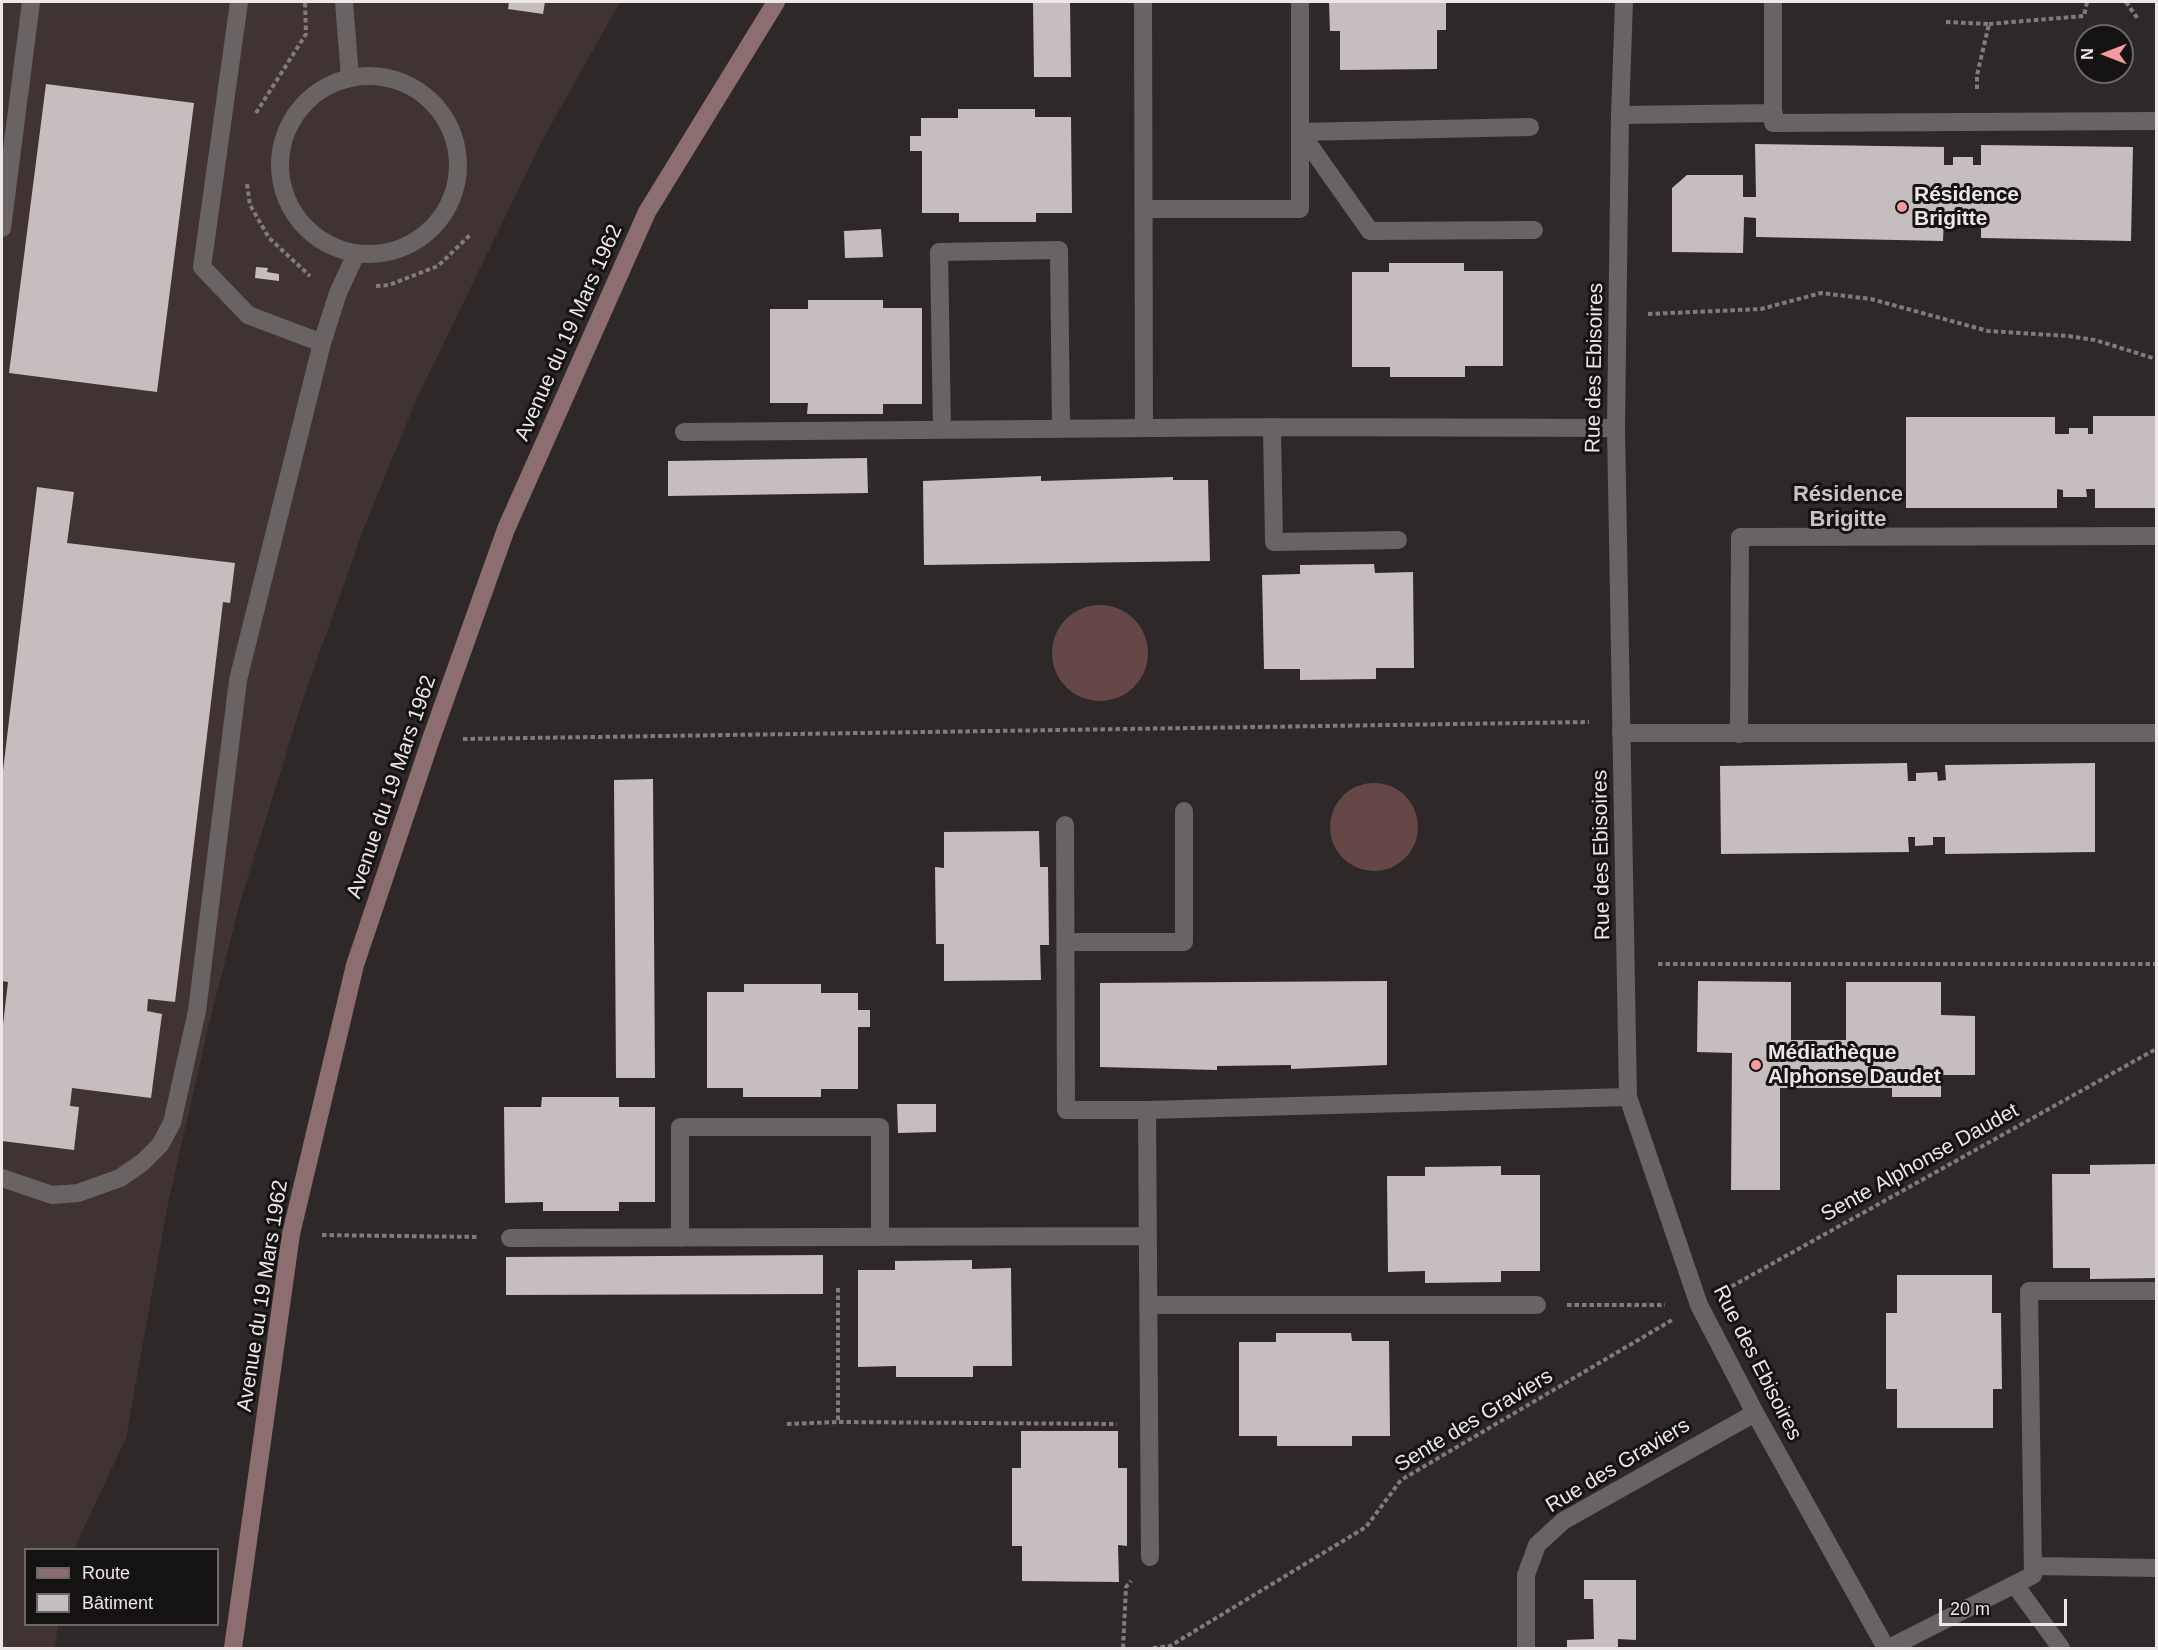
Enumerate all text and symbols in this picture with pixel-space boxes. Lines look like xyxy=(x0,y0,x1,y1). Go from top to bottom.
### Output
north arrow xyxy=(2074,24,2134,84)
text: N xyxy=(2079,48,2096,60)
place label: Résidence Brigitte xyxy=(1914,182,2019,232)
marker: Résidence Brigitte xyxy=(1895,200,1909,214)
street label: Avenue du 19 Mars 1962 xyxy=(510,221,628,445)
street label: Rue des Ebisoires xyxy=(1581,283,1609,453)
district label: Résidence Brigitte xyxy=(1793,482,1903,534)
street label: Avenue du 19 Mars 1962 xyxy=(342,672,442,902)
street label: Rue des Ebisoires xyxy=(1588,770,1616,940)
place label: Médiathèque Alphonse Daudet xyxy=(1768,1040,1941,1090)
marker: Médiathèque Alphonse Daudet xyxy=(1749,1058,1763,1072)
street label: Sente Alphonse Daudet xyxy=(1817,1098,2023,1228)
street label: Avenue du 19 Mars 1962 xyxy=(232,1178,294,1414)
street label: Rue des Ebisoires xyxy=(1707,1281,1807,1445)
street label: Sente des Graviers xyxy=(1390,1364,1558,1478)
street label: Rue des Graviers xyxy=(1541,1413,1695,1519)
legend xyxy=(24,1548,219,1626)
text: Route xyxy=(82,1563,130,1583)
scale bar xyxy=(1942,1587,2070,1625)
text: Bâtiment xyxy=(82,1593,153,1613)
text: 20 m xyxy=(1950,1599,1990,1619)

